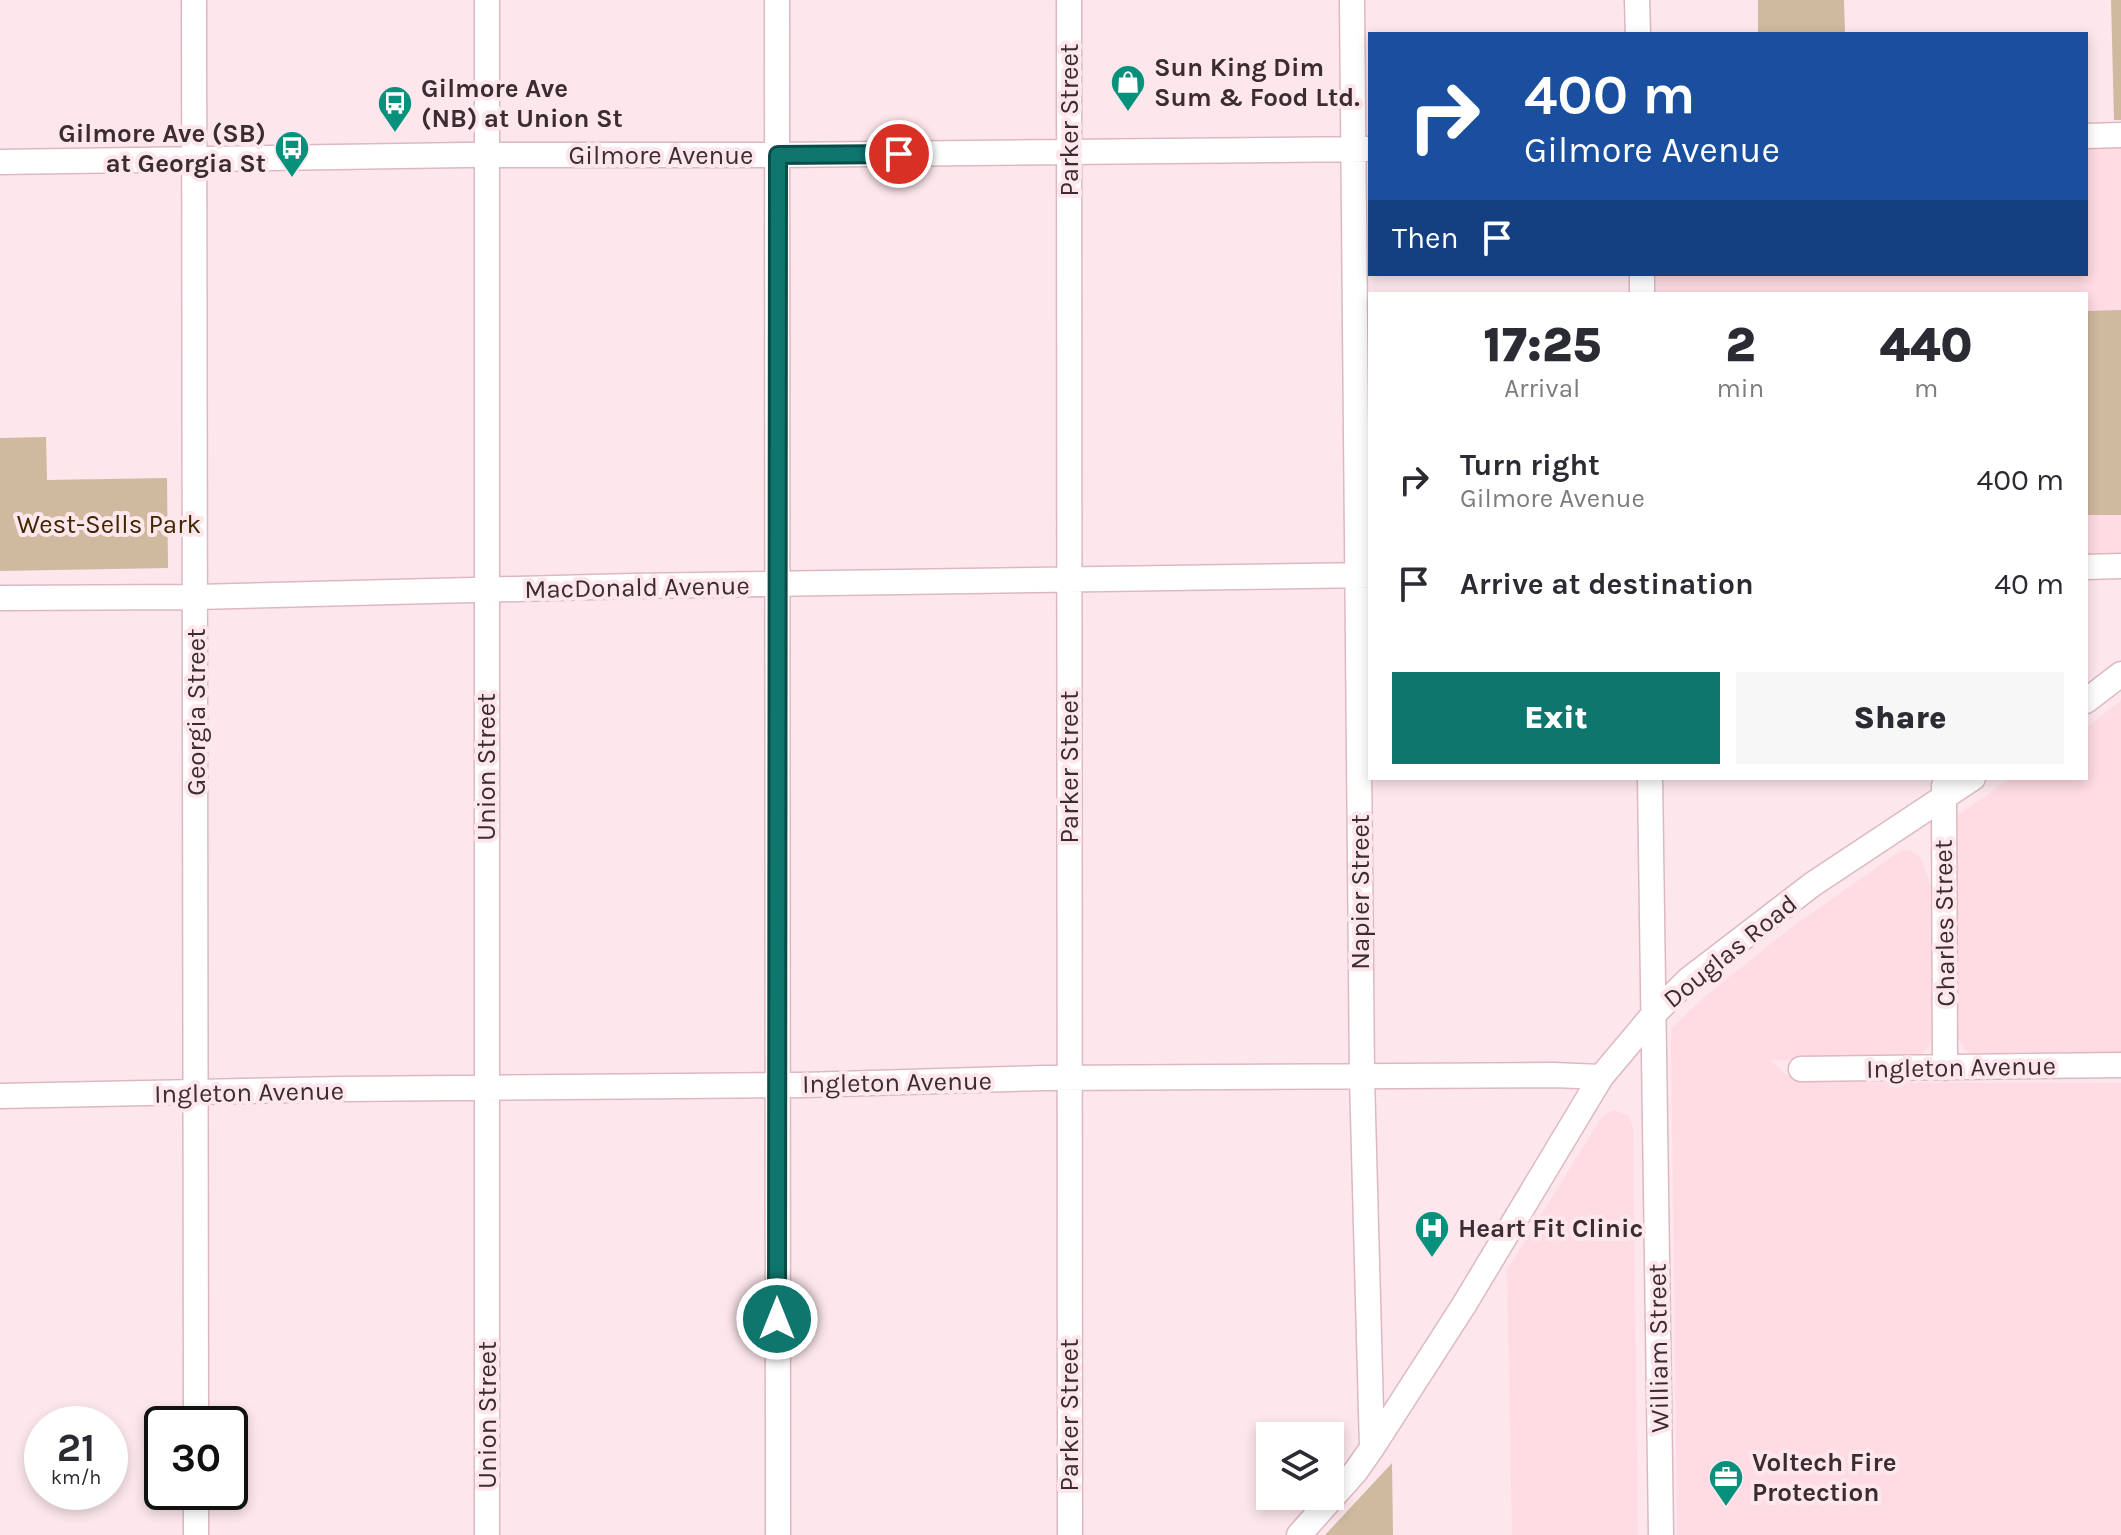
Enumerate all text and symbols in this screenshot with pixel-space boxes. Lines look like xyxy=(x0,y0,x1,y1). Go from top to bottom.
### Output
street label: Parker Street xyxy=(1054,43,1085,197)
place label: Sun King Dim Sum & Food Ltd. xyxy=(1154,52,1360,113)
text: 400 m xyxy=(1524,62,1695,127)
shop icon: Sun King Dim Sum & Food Ltd. xyxy=(1109,63,1147,113)
icon: right xyxy=(1392,64,1496,168)
place label: Gilmore Ave (NB) at Union St xyxy=(421,73,623,134)
bus stop icon: Gilmore Ave (NB) at Union St xyxy=(376,84,414,134)
place label: Gilmore Ave (SB) at Georgia St xyxy=(58,118,266,179)
pin xyxy=(865,120,933,188)
bus stop icon: Gilmore Ave (SB) at Georgia St xyxy=(273,129,311,179)
text: Gilmore Avenue xyxy=(1524,129,1780,171)
icon: arrive xyxy=(877,132,921,176)
street label: Gilmore Avenue xyxy=(569,140,753,171)
icon: arrive xyxy=(1475,216,1519,260)
text: Then xyxy=(1392,220,1459,256)
text: 17:25 xyxy=(1483,317,1601,373)
text: 2 xyxy=(1725,317,1755,373)
text: 440 xyxy=(1880,317,1973,373)
text: Arrival xyxy=(1504,373,1580,404)
text: min xyxy=(1716,373,1764,404)
text: m xyxy=(1914,373,1938,404)
text: Turn right xyxy=(1460,447,1600,483)
icon: right xyxy=(1392,458,1436,502)
text: 400 m xyxy=(1976,462,2064,498)
text: Gilmore Avenue xyxy=(1460,483,1645,514)
park label: West-Sells Park xyxy=(17,509,201,540)
icon: arrive xyxy=(1392,562,1436,606)
text: Arrive at destination xyxy=(1460,566,1754,602)
text: 40 m xyxy=(1994,566,2064,602)
street label: MacDonald Avenue xyxy=(524,570,750,605)
street label: Georgia Street xyxy=(181,628,212,796)
button: Exit xyxy=(1392,672,1720,764)
button: Share xyxy=(1736,672,2064,764)
street label: Parker Street xyxy=(1054,690,1085,844)
street label: Union Street xyxy=(471,693,502,841)
street label: Napier Street xyxy=(1345,814,1376,970)
street label: Charles Street xyxy=(1928,839,1961,1007)
street label: Douglas Road xyxy=(1657,888,1803,1015)
street label: Ingleton Avenue xyxy=(1866,1050,2056,1085)
street label: Ingleton Avenue xyxy=(802,1065,992,1100)
street label: Ingleton Avenue xyxy=(154,1075,344,1110)
hospital icon: Heart Fit Clinic xyxy=(1413,1209,1451,1259)
place label: Heart Fit Clinic xyxy=(1458,1213,1643,1244)
street label: William Street xyxy=(1642,1263,1675,1433)
position arrow xyxy=(735,1277,819,1361)
street label: Parker Street xyxy=(1054,1338,1085,1492)
street label: Union Street xyxy=(472,1341,503,1489)
speed limit sign: 30 xyxy=(144,1406,248,1510)
map controls xyxy=(1256,1422,1344,1510)
button: layers xyxy=(1256,1422,1344,1510)
text: 21 xyxy=(57,1424,95,1471)
place label: Voltech Fire Protection xyxy=(1752,1447,1897,1508)
office icon: Voltech Fire Protection xyxy=(1707,1458,1745,1508)
text: km/h xyxy=(51,1466,101,1489)

